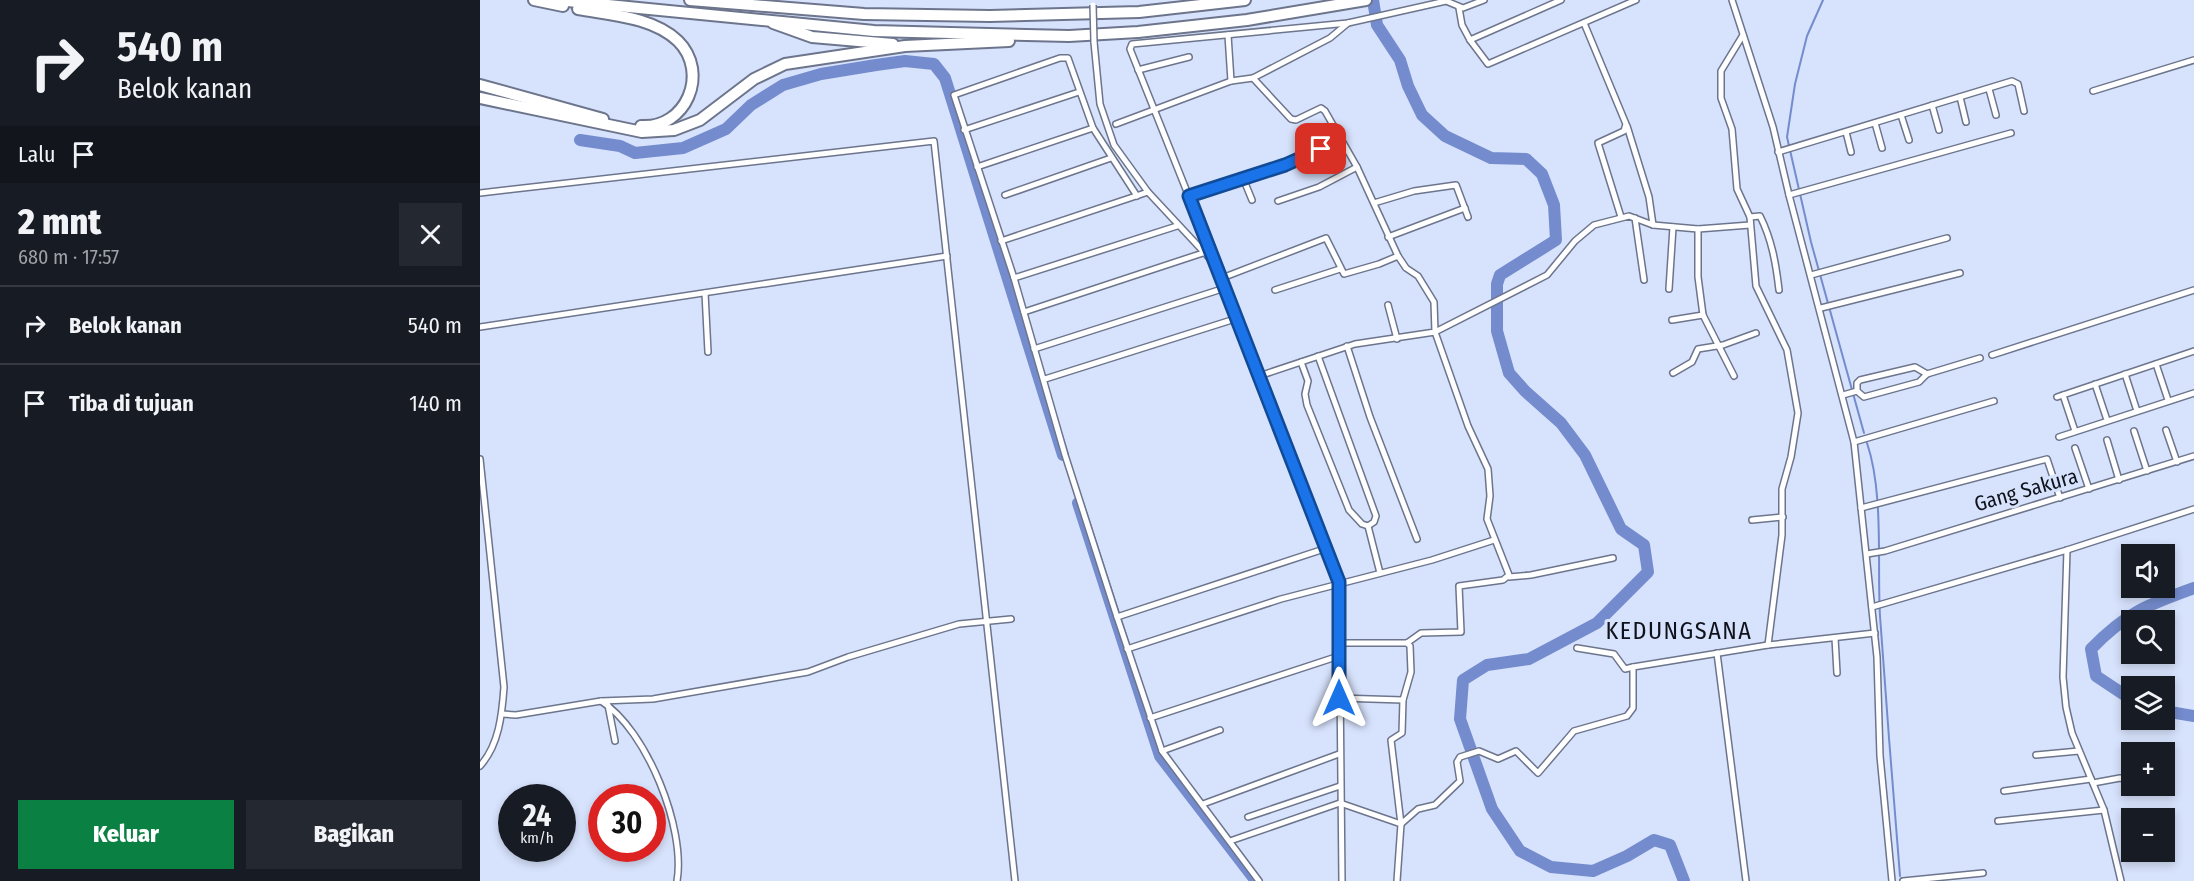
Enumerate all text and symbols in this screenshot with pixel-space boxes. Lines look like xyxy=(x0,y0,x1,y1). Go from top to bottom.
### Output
text: 540 m xyxy=(117,22,223,72)
icon: right xyxy=(18,24,96,102)
text: Belok kanan xyxy=(117,73,252,105)
pin xyxy=(1295,123,1346,174)
icon: arrive xyxy=(1304,132,1337,165)
icon: arrive xyxy=(67,138,100,171)
text: Lalu xyxy=(18,141,55,168)
text: 2 mnt xyxy=(18,200,101,244)
button: close xyxy=(399,203,462,266)
text: 680 m · 17:57 xyxy=(18,245,119,269)
icon: right xyxy=(18,309,51,342)
text: Belok kanan xyxy=(69,312,182,339)
text: 540 m xyxy=(408,312,462,339)
icon: arrive xyxy=(18,387,51,420)
text: Tiba di tujuan xyxy=(69,390,194,417)
text: 140 m xyxy=(409,390,462,417)
street label: Gang Sakura xyxy=(1971,463,2081,517)
map controls xyxy=(2121,544,2175,862)
button: sound xyxy=(2121,544,2175,598)
button: search xyxy=(2121,610,2175,664)
district label: KEDUNGSANA xyxy=(1606,617,1752,645)
position arrow xyxy=(1307,666,1371,730)
button: layers xyxy=(2121,676,2175,730)
button: + xyxy=(2121,742,2175,796)
speed limit sign: 30 xyxy=(588,784,666,862)
text: 24 xyxy=(523,798,551,834)
button: Keluar xyxy=(18,800,234,869)
button: Bagikan xyxy=(246,800,462,869)
button: − xyxy=(2121,808,2175,862)
text: km/h xyxy=(520,829,554,847)

